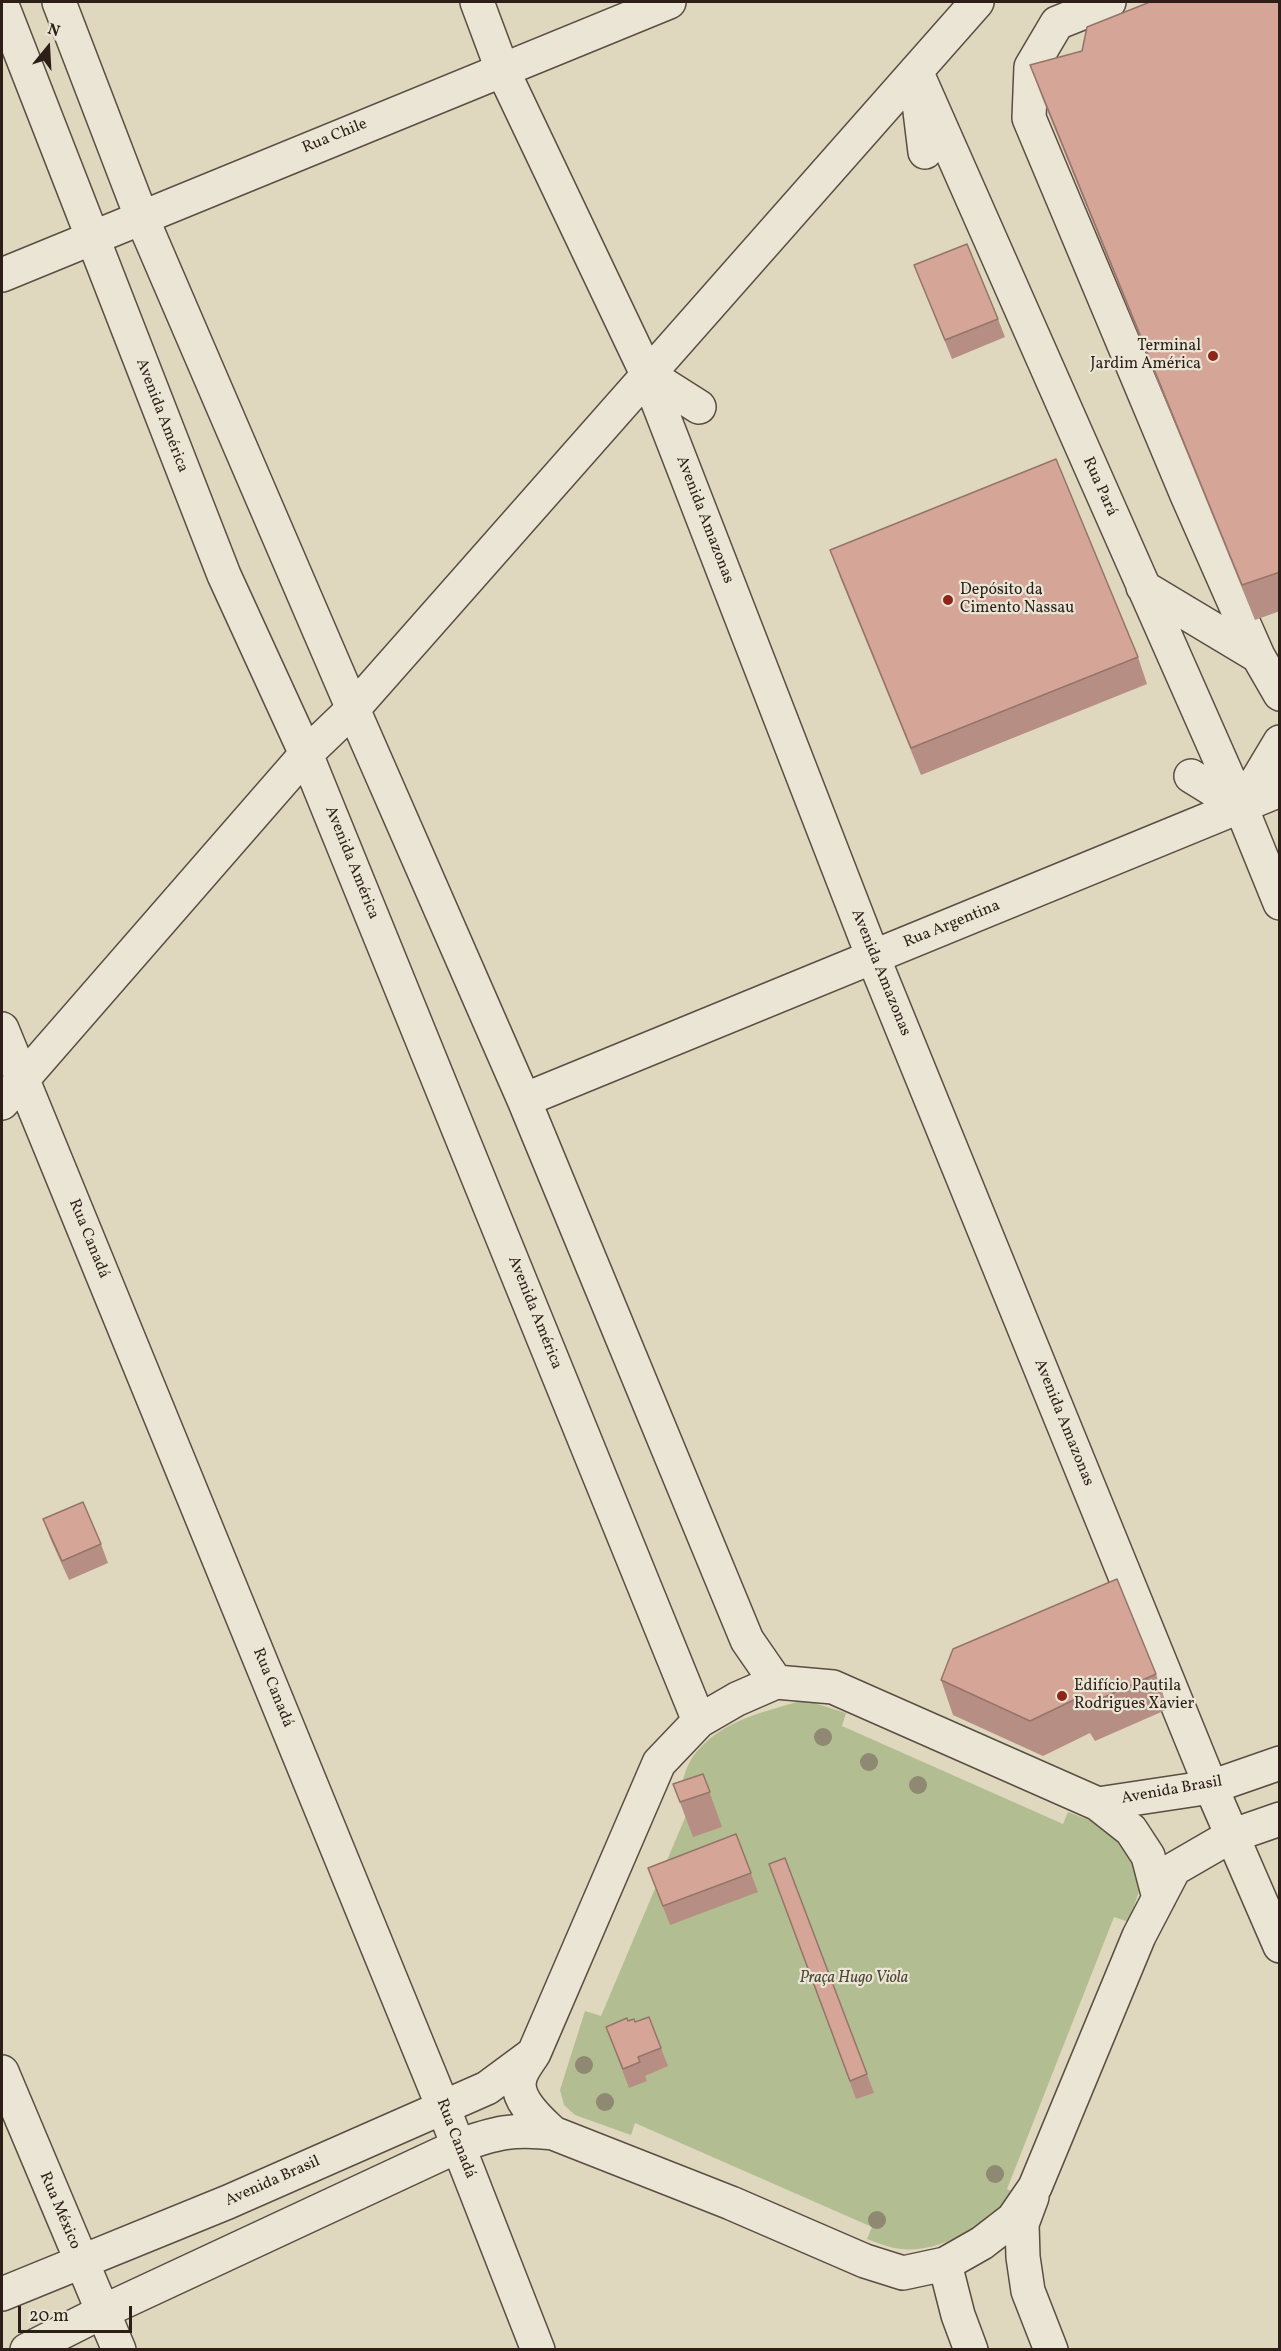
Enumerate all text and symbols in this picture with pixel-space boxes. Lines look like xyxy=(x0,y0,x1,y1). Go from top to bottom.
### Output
north arrow xyxy=(18,18,78,78)
text: N xyxy=(45,19,62,43)
street label: Rua Chile xyxy=(300,115,370,159)
place label: Terminal Jardim América xyxy=(1090,337,1201,375)
marker: Terminal Jardim América xyxy=(1206,349,1220,363)
street label: Avenida América xyxy=(130,356,192,476)
street label: Avenida Amazonas xyxy=(671,454,737,586)
street label: Rua Pará xyxy=(1077,454,1121,520)
place label: Depósito da Cimento Nassau xyxy=(960,581,1074,619)
marker: Depósito da Cimento Nassau xyxy=(941,593,955,607)
street label: Avenida América xyxy=(320,804,382,922)
street label: Rua Argentina xyxy=(901,897,1003,953)
street label: Avenida Amazonas xyxy=(846,907,914,1039)
street label: Rua Canadá xyxy=(63,1196,113,1282)
street label: Avenida América xyxy=(503,1254,565,1372)
street label: Avenida Amazonas xyxy=(1029,1357,1097,1489)
street label: Rua Canadá xyxy=(247,1645,297,1731)
place label: Edifício Pautila Rodrigues Xavier xyxy=(1074,1677,1194,1715)
marker: Edifício Pautila Rodrigues Xavier xyxy=(1055,1689,1069,1703)
street label: Avenida Brasil xyxy=(1120,1773,1224,1809)
park label: Praça Hugo Viola xyxy=(800,1969,908,1989)
street label: Rua Canadá xyxy=(431,2096,479,2182)
street label: Avenida Brasil xyxy=(223,2153,323,2211)
street label: Rua México xyxy=(34,2169,84,2253)
scale bar xyxy=(21,2294,135,2332)
text: 20 m xyxy=(29,2304,69,2329)

